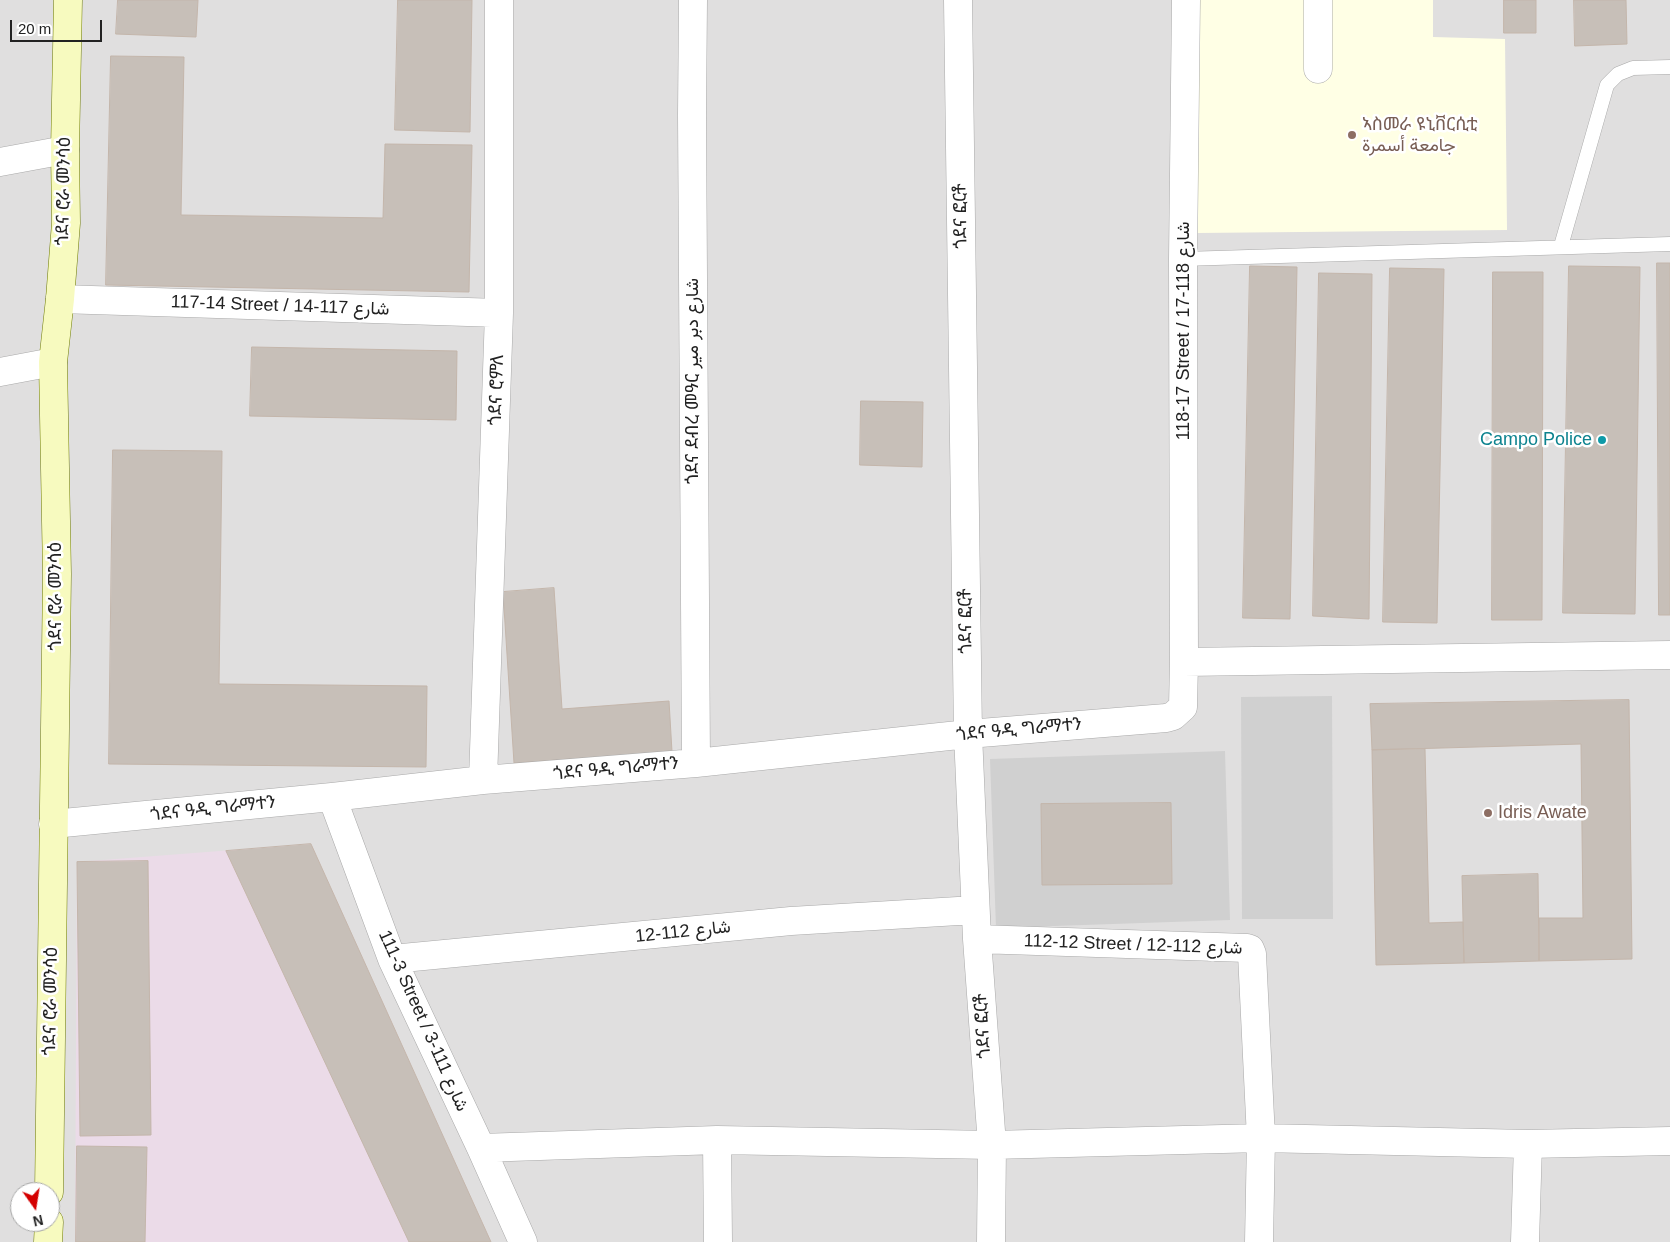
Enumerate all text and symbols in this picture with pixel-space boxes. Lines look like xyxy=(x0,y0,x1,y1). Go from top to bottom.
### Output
scale bar xyxy=(12,10,105,42)
text: 20 m xyxy=(18,20,51,37)
place label: ኣስመራ ዩኒቨርሲቲ جامعة أسمرة xyxy=(1362,114,1478,156)
marker: ኣስመራ ዩኒቨርሲቲ جامعة أسمرة xyxy=(1346,129,1358,141)
street label: ጎደና ሮራ መንሳዕ xyxy=(52,136,76,246)
street label: ጎደና ፎርቶ xyxy=(950,183,972,249)
street label: 118-17 Street / شارع 118-17 xyxy=(1173,222,1195,440)
street label: ጎደና ደብረ መዓር شارع دبر مير xyxy=(682,278,704,484)
street label: 117-14 Street / شارع 117-14 xyxy=(170,291,390,321)
street label: ጎደና ሮምለ xyxy=(485,354,509,426)
place label: Campo Police xyxy=(1480,429,1592,451)
marker: Campo Police xyxy=(1596,434,1608,446)
street label: ጎደና ሮራ መንሳዕ xyxy=(45,542,67,650)
street label: ጎደና ፎርቶ xyxy=(955,588,977,654)
street label: ጎደና ዓዲ ግራማተን xyxy=(955,714,1083,746)
street label: ጎደና ዓዲ ግራማተን xyxy=(552,753,680,785)
street label: ጎደና ዓዲ ግራማተን xyxy=(149,792,277,826)
place label: Idris Awate xyxy=(1498,802,1587,824)
marker: Idris Awate xyxy=(1482,807,1494,819)
street label: شارع 112-12 xyxy=(634,916,732,948)
street label: 111-3 Street / شارع 111-3 xyxy=(373,927,473,1115)
street label: 112-12 Street / شارع 112-12 xyxy=(1023,930,1243,960)
street label: ጎደና ሮራ መንሳዕ xyxy=(39,946,63,1056)
street label: ጎደና ፎርቶ xyxy=(970,993,996,1059)
north arrow xyxy=(10,1182,60,1232)
text: N xyxy=(31,1212,45,1230)

